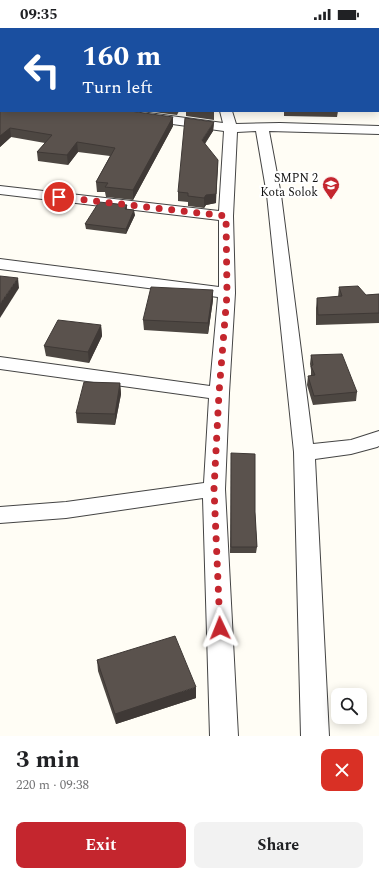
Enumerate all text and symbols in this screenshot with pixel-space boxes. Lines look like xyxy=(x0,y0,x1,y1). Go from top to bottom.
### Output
text: 09:35 xyxy=(20,3,58,26)
text: 160 m xyxy=(82,35,161,78)
icon: left xyxy=(16,44,68,96)
text: Turn left xyxy=(82,74,153,101)
place label: SMPN 2 Kota Solok xyxy=(260,169,318,202)
school or university icon: SMPN 2 Kota Solok xyxy=(321,175,341,200)
pin xyxy=(42,180,76,214)
icon: arrive xyxy=(48,186,70,208)
position arrow xyxy=(199,607,241,649)
map controls xyxy=(331,688,367,724)
button: search xyxy=(331,688,367,724)
text: 3 min xyxy=(16,742,80,778)
button: close xyxy=(321,749,363,791)
text: 220 m · 09:38 xyxy=(16,775,89,795)
button: Exit xyxy=(16,822,186,868)
button: Share xyxy=(194,822,363,868)

